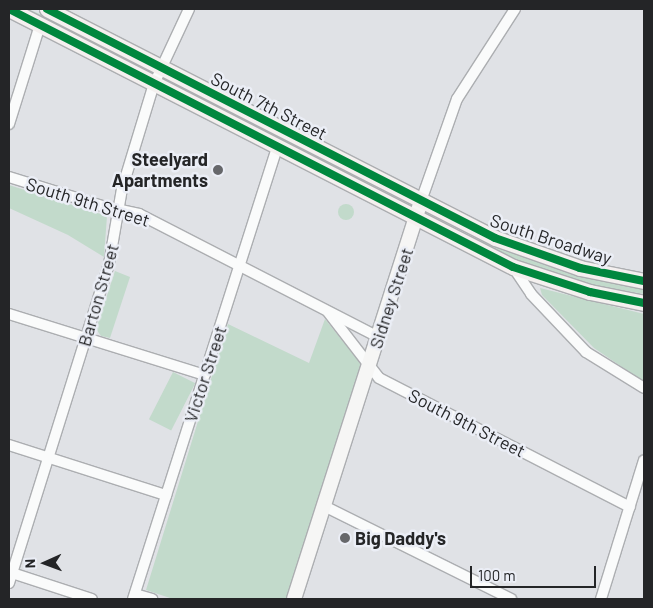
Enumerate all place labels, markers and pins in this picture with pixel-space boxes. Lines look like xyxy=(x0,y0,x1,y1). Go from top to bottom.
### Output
place label: Steelyard Apartments xyxy=(112,149,208,192)
marker: Steelyard Apartments xyxy=(212,164,224,176)
place label: Big Daddy's xyxy=(355,527,446,549)
marker: Big Daddy's xyxy=(339,532,351,544)

